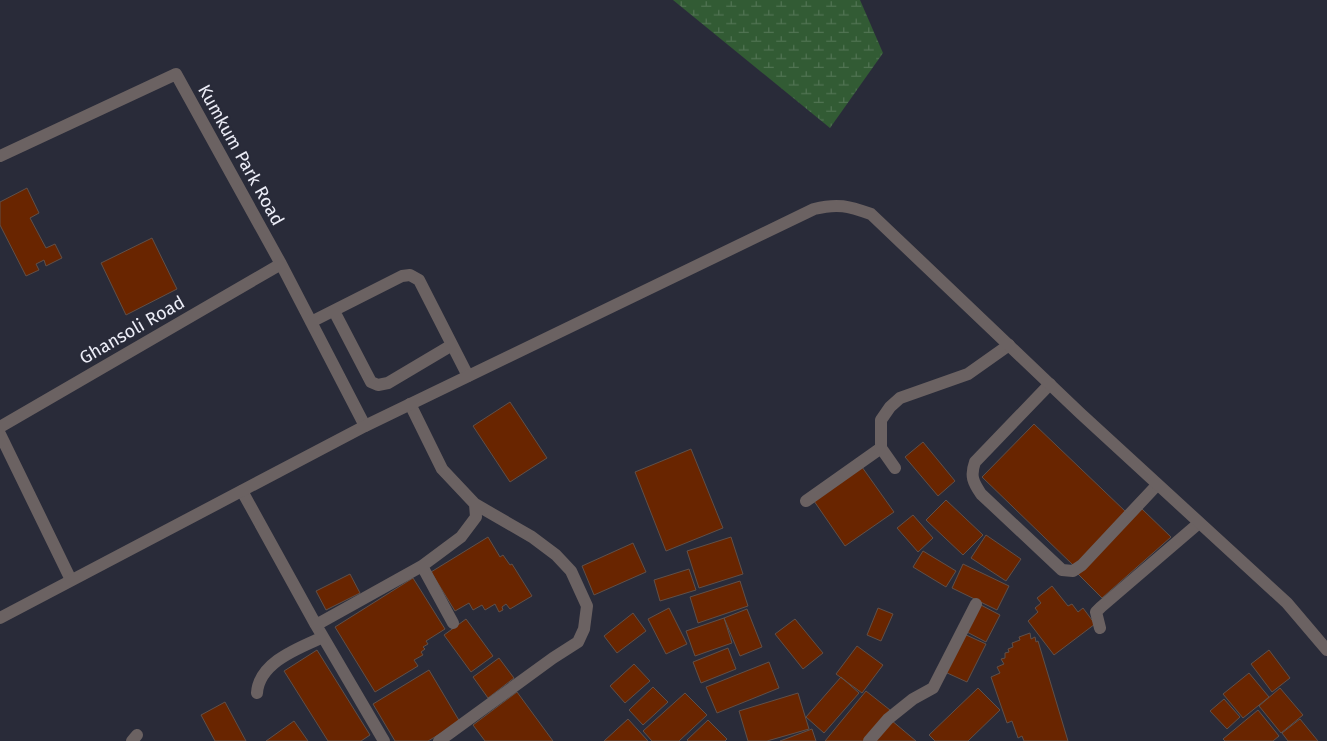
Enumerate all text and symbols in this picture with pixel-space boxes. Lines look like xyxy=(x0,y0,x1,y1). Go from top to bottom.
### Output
street label: Kumkum Park Road xyxy=(193,81,289,229)
street label: Ghansoli Road xyxy=(75,291,189,369)

